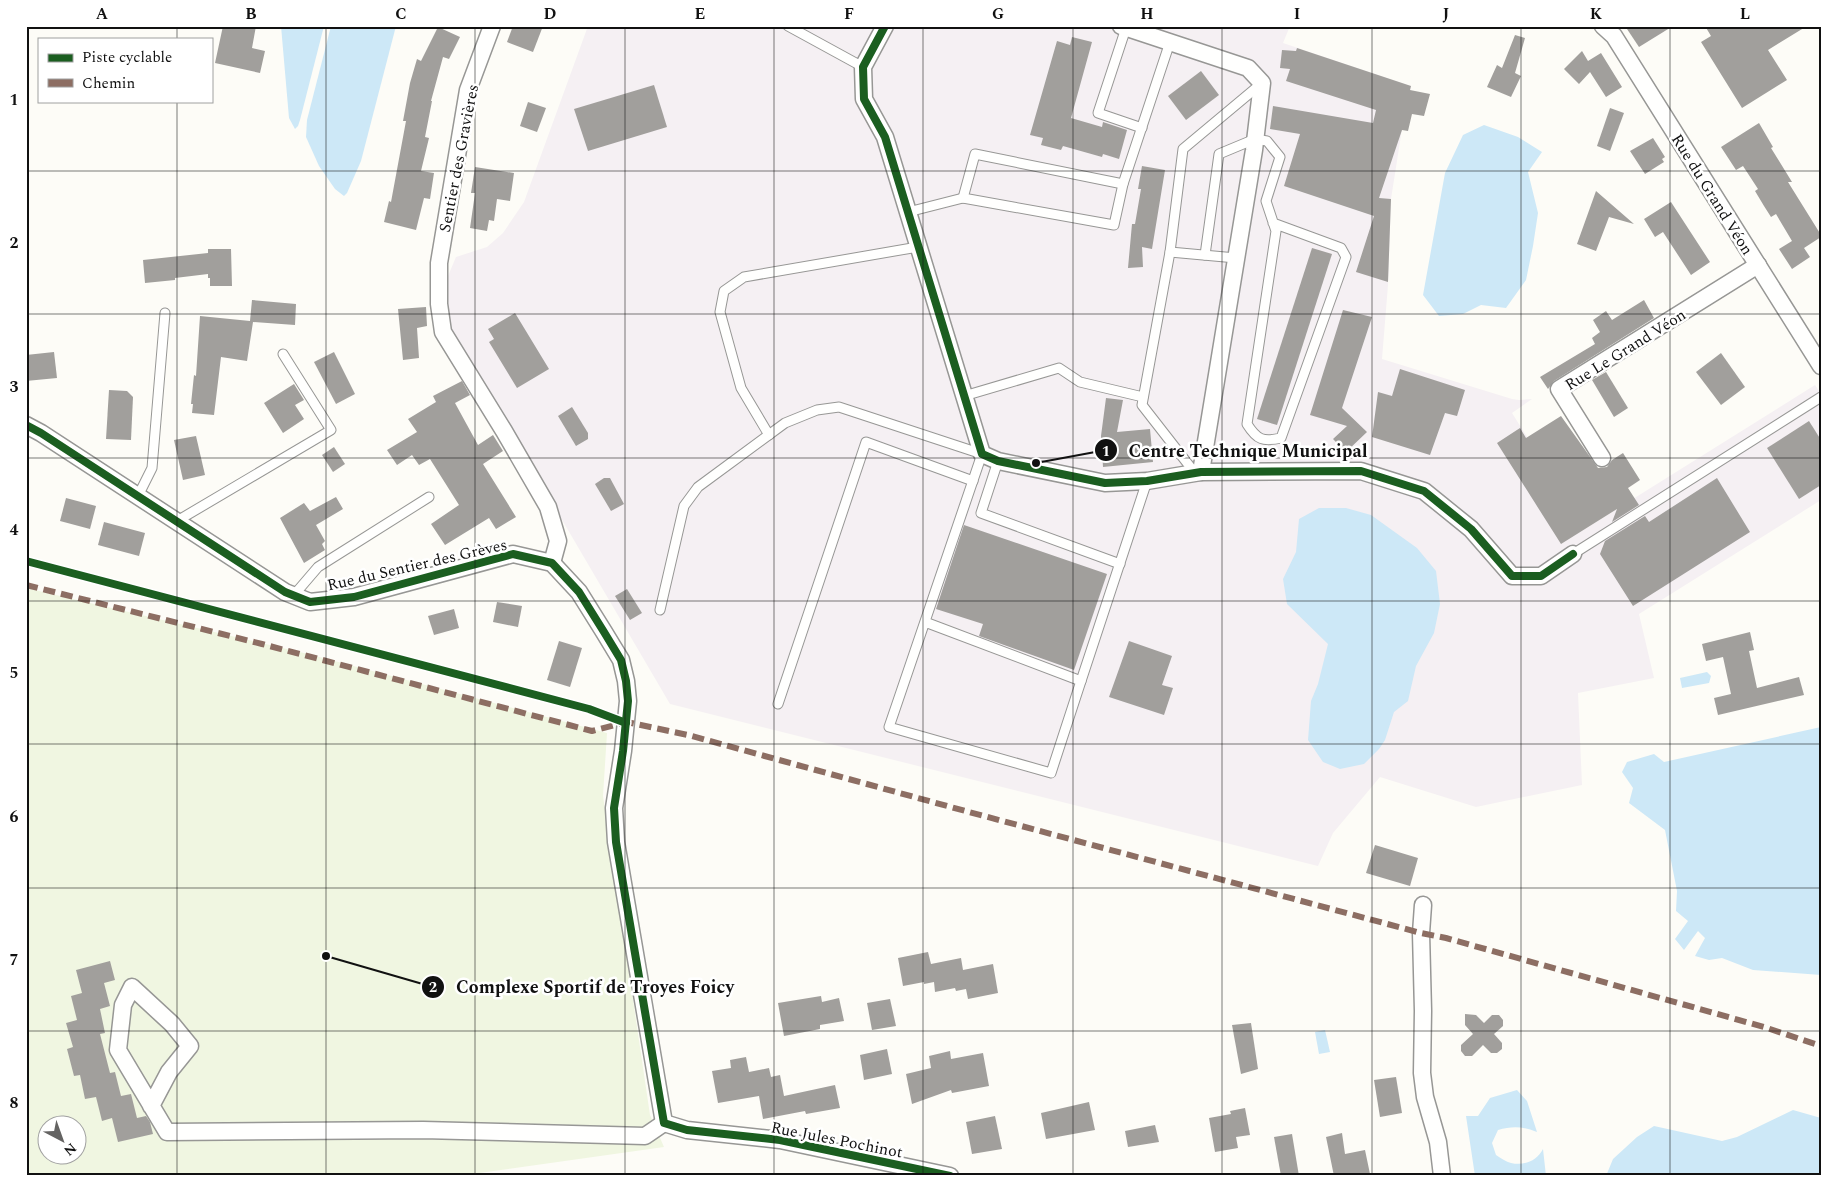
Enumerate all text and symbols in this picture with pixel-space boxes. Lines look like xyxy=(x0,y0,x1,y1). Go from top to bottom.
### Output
text: A xyxy=(96,2,109,26)
text: B xyxy=(245,2,257,26)
text: C xyxy=(395,2,407,26)
text: D xyxy=(544,2,557,26)
text: E xyxy=(695,2,705,26)
text: F xyxy=(844,2,854,26)
text: G xyxy=(992,2,1004,26)
text: H xyxy=(1140,2,1154,26)
text: I xyxy=(1294,2,1300,26)
text: J xyxy=(1443,2,1450,26)
text: K xyxy=(1590,2,1603,26)
text: L xyxy=(1740,2,1750,26)
legend xyxy=(38,38,212,102)
text: Piste cyclable xyxy=(82,46,172,69)
text: Chemin xyxy=(82,72,135,95)
street label: Sentier des Gravières xyxy=(433,82,485,234)
text: 1 xyxy=(10,88,18,112)
street label: Rue du Grand Véon xyxy=(1665,129,1759,260)
text: 2 xyxy=(10,231,19,255)
street label: Rue Le Grand Véon xyxy=(1560,303,1691,397)
text: 3 xyxy=(10,375,19,399)
callout: Centre Technique Municipal xyxy=(1093,434,1377,467)
text: Centre Technique Municipal xyxy=(1128,438,1368,465)
text: 1 xyxy=(1102,440,1110,463)
text: 4 xyxy=(10,518,19,542)
street label: Rue du Sentier des Grèves xyxy=(325,533,510,597)
text: 5 xyxy=(10,661,18,685)
text: 6 xyxy=(10,805,19,829)
text: 7 xyxy=(10,948,19,972)
callout: Complexe Sportif de Troyes Foicy xyxy=(421,970,744,1003)
text: Complexe Sportif de Troyes Foicy xyxy=(456,974,735,1001)
text: 2 xyxy=(429,976,437,999)
text: 8 xyxy=(10,1091,19,1115)
north arrow xyxy=(38,1114,88,1164)
street label: Rue Jules Pochinot xyxy=(769,1115,905,1165)
text: N xyxy=(59,1138,81,1161)

